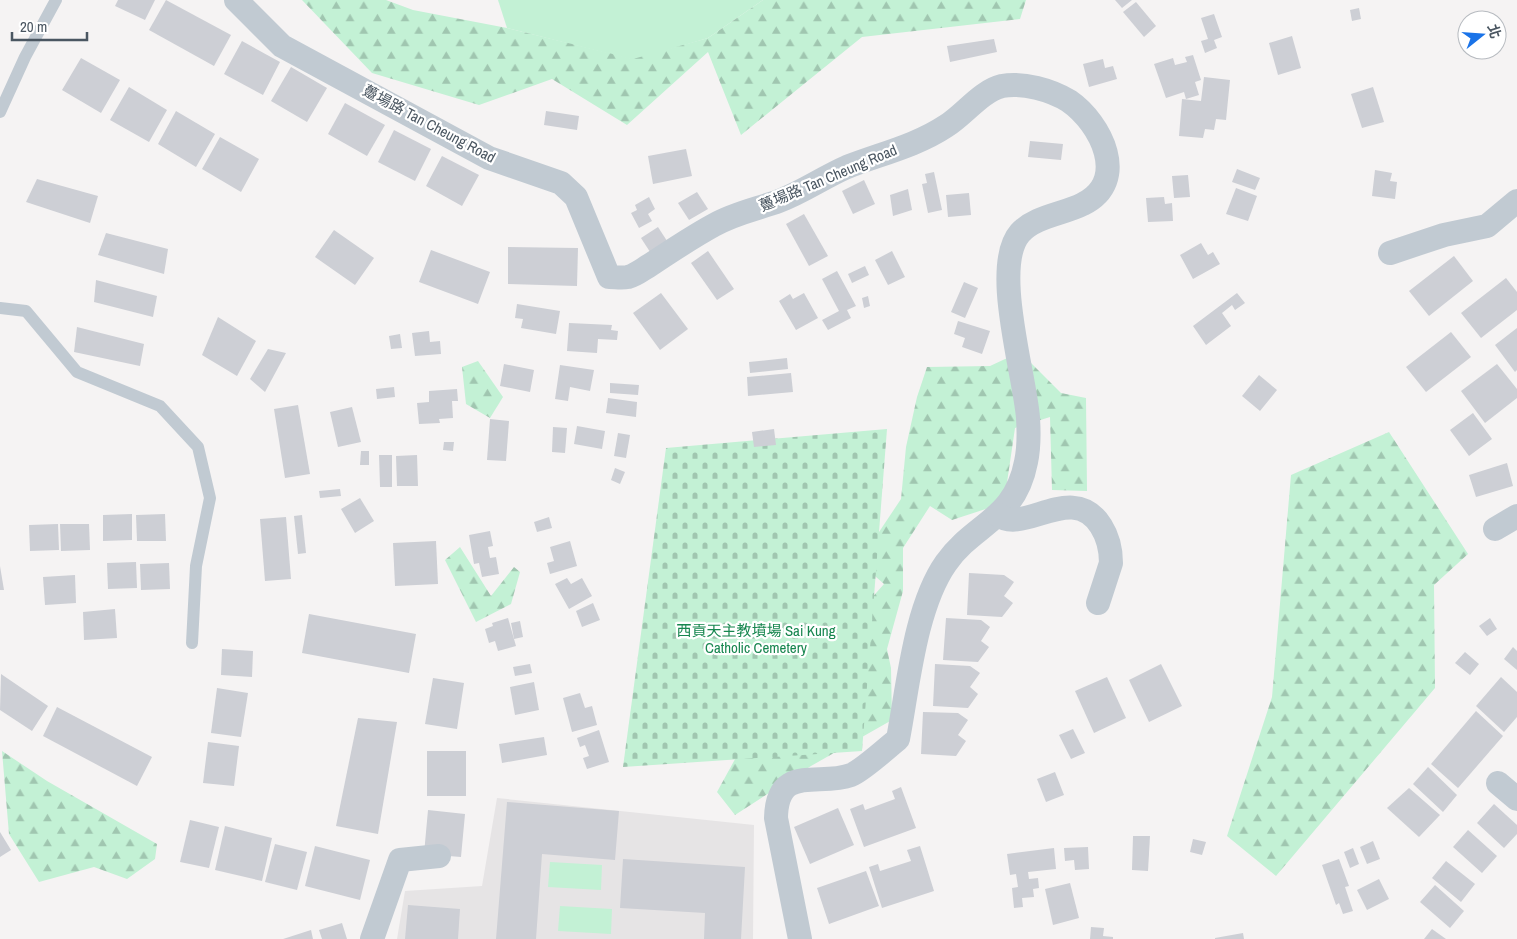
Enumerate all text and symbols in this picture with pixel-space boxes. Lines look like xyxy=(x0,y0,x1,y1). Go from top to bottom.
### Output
scale bar xyxy=(12,10,88,42)
north arrow xyxy=(1457,10,1507,60)
text: 20 m xyxy=(20,16,47,37)
text: 北 xyxy=(1484,22,1505,41)
street label: 躉場路 Tan Cheung Road xyxy=(359,80,499,168)
street label: 躉場路 Tan Cheung Road xyxy=(756,139,900,216)
park label: 西貢天主教墳場 Sai Kung Catholic Cemetery xyxy=(676,620,836,658)

